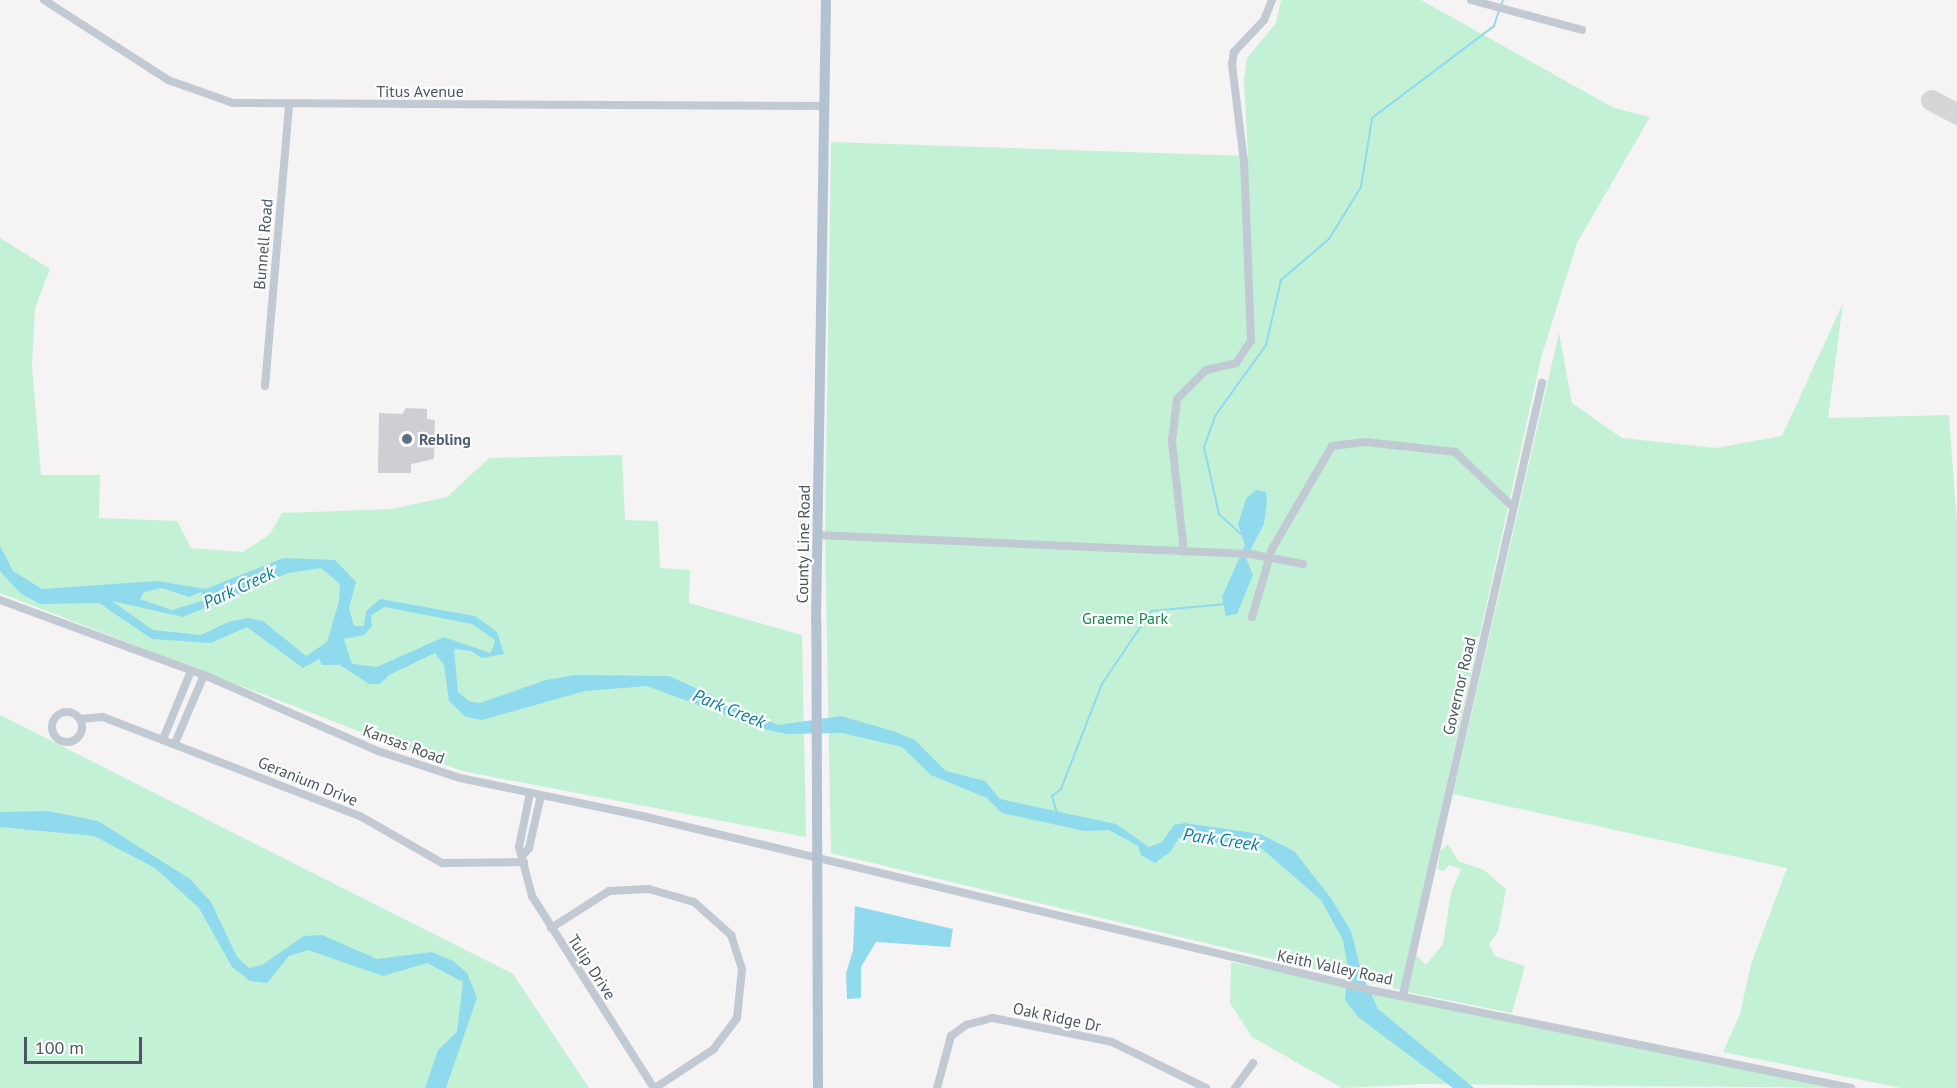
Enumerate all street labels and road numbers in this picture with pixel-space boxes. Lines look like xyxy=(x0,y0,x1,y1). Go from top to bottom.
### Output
street label: Titus Avenue xyxy=(376,81,464,101)
street label: Bunnell Road xyxy=(249,198,277,290)
street label: County Line Road xyxy=(792,484,814,604)
street label: Governor Road xyxy=(1438,635,1480,737)
street label: Kansas Road xyxy=(361,720,447,768)
street label: Geranium Drive xyxy=(255,752,361,810)
street label: Tulip Drive xyxy=(564,931,620,1003)
street label: Keith Valley Road xyxy=(1275,945,1395,989)
street label: Oak Ridge Dr xyxy=(1011,998,1103,1036)

